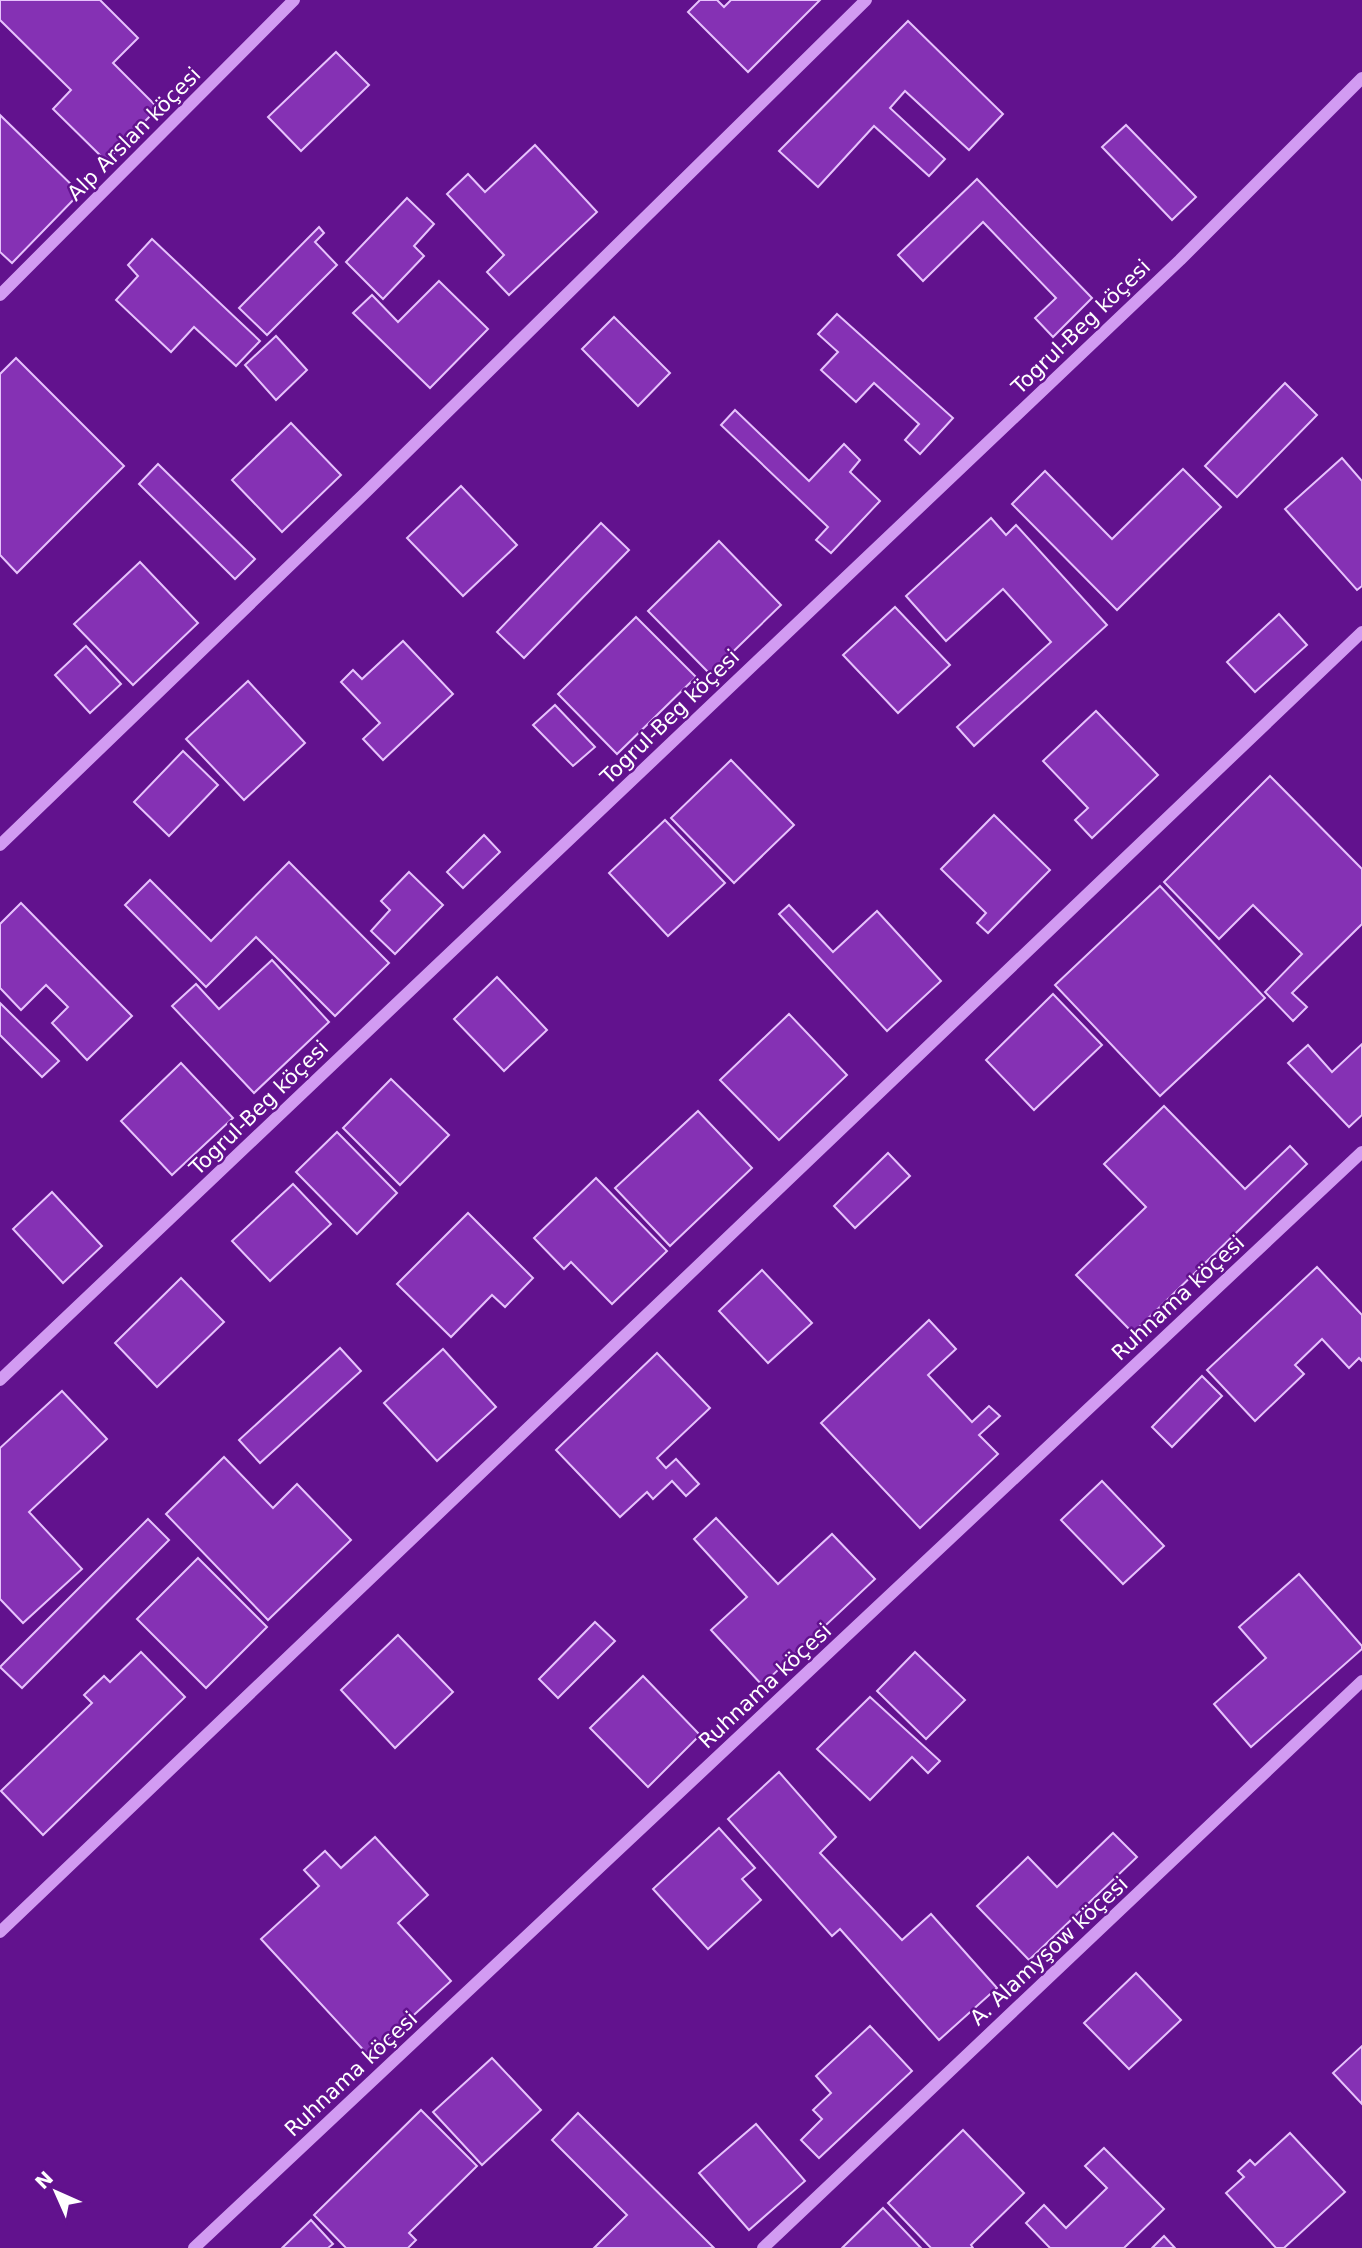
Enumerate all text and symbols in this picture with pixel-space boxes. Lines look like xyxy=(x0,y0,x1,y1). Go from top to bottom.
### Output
street label: Alp Arslan köçesi xyxy=(62,62,206,206)
street label: Togrul-Beg köçesi xyxy=(1006,255,1155,400)
street label: Togrul-Beg köçesi xyxy=(595,645,744,790)
street label: Togrul-Beg köçesi xyxy=(184,1036,333,1181)
street label: Ruhnama köçesi xyxy=(1107,1231,1249,1365)
street label: Ruhnama köçesi xyxy=(694,1619,836,1753)
street label: A. Alamyşow köçesi xyxy=(965,1872,1133,2030)
street label: Ruhnama köçesi xyxy=(280,2007,422,2141)
north arrow xyxy=(21,2157,91,2227)
text: N xyxy=(31,2167,57,2193)

